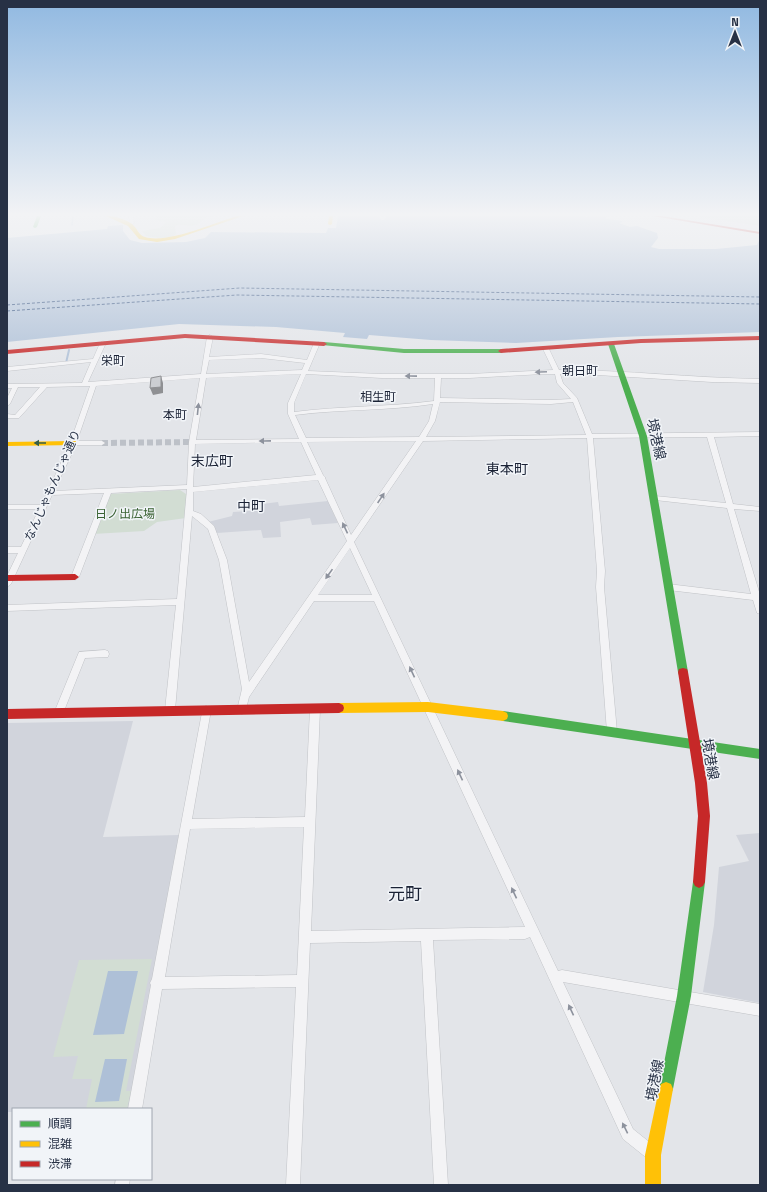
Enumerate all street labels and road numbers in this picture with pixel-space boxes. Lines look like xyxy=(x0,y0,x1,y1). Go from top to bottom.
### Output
street label: 境港線 xyxy=(642,416,672,462)
street label: なんじゃもんじゃ通り xyxy=(19,426,85,544)
street label: 境港線 xyxy=(697,736,725,782)
street label: 境港線 xyxy=(640,1057,668,1103)

